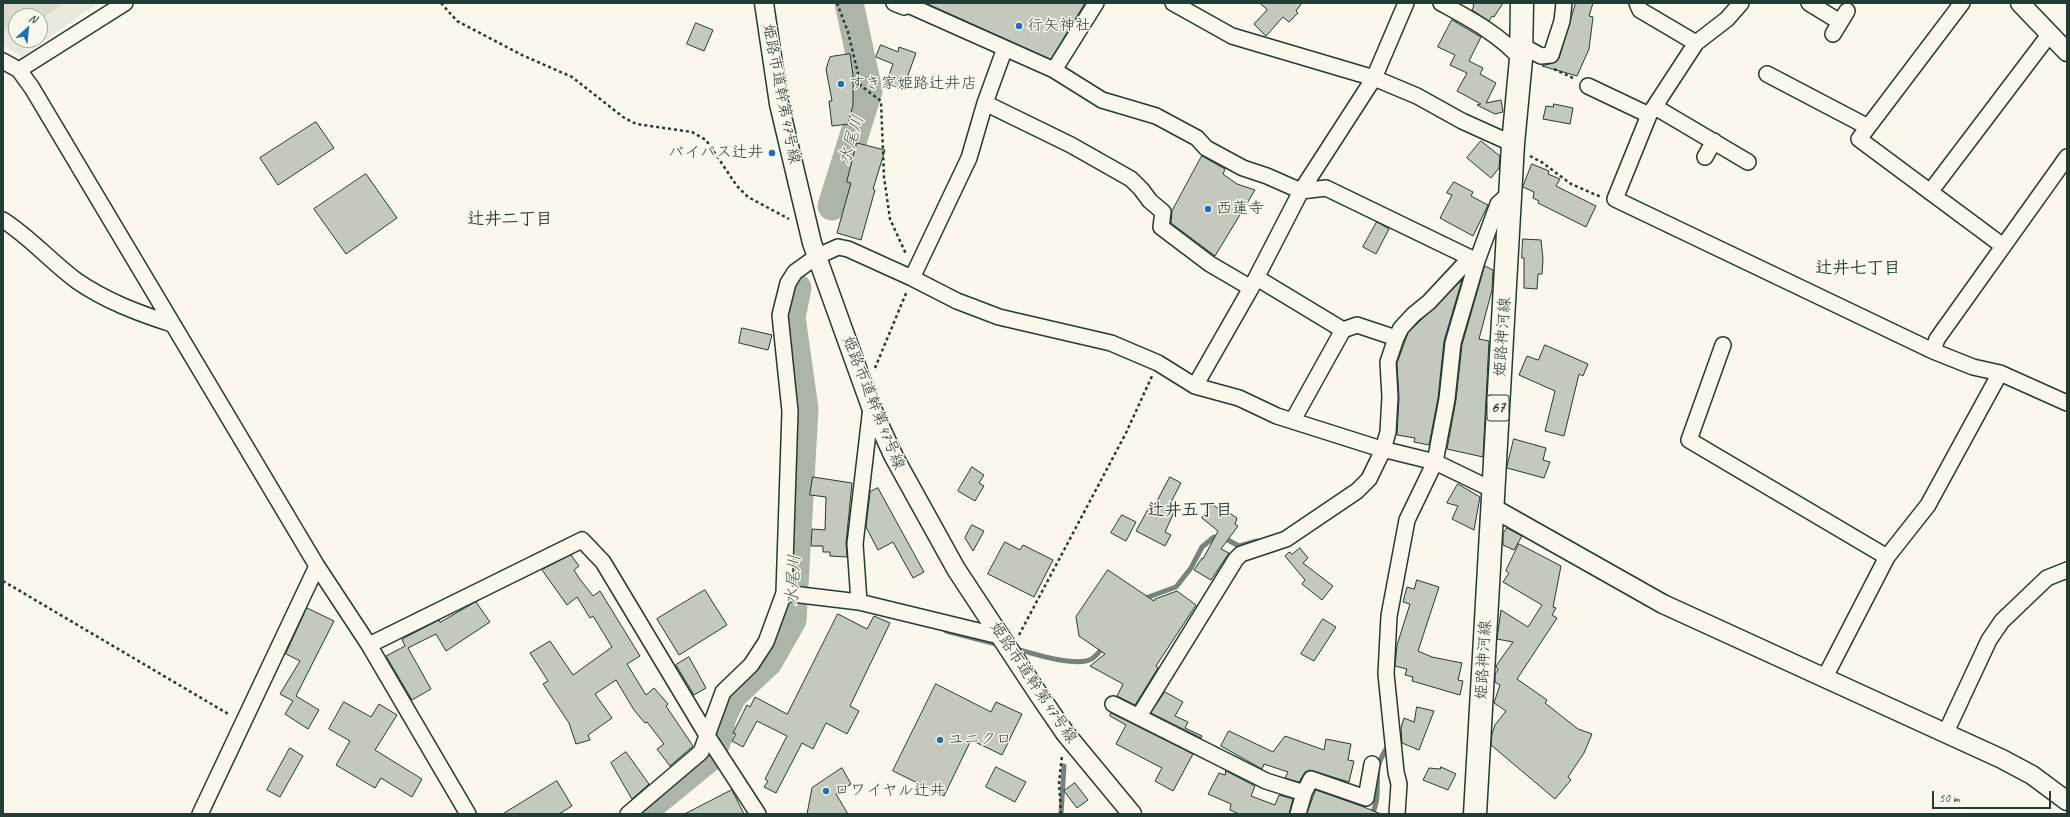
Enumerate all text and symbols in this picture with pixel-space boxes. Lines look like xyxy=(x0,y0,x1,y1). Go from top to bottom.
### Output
north arrow xyxy=(8,8,48,48)
text: N xyxy=(27,10,39,26)
place label: 行矢神社 xyxy=(1027,16,1091,36)
marker: 行矢神社 xyxy=(1014,21,1024,31)
street label: 姫路市道幹第47号線 xyxy=(758,22,804,166)
place label: すき家姫路辻井店 xyxy=(849,74,977,94)
marker: すき家姫路辻井店 xyxy=(836,79,846,89)
water label: 水尾川 xyxy=(835,113,869,167)
place label: バイパス辻井 xyxy=(668,143,764,163)
marker: バイパス辻井 xyxy=(767,148,777,158)
place label: 西蓮寺 xyxy=(1216,199,1264,219)
marker: 西蓮寺 xyxy=(1203,204,1213,214)
district label: 辻井二丁目 xyxy=(468,210,552,230)
district label: 辻井七丁目 xyxy=(1816,259,1900,279)
street label: 姫路神河線 xyxy=(1491,296,1515,378)
street label: 姫路市道幹第47号線 xyxy=(837,333,909,473)
road number: 67 xyxy=(1487,395,1509,421)
district label: 辻井五丁目 xyxy=(1148,501,1232,521)
water label: 水尾川 xyxy=(782,554,806,606)
street label: 姫路市道幹第47号線 xyxy=(985,619,1081,747)
street label: 姫路神河線 xyxy=(1472,620,1496,700)
place label: ユニクロ xyxy=(948,730,1012,750)
marker: ユニクロ xyxy=(935,735,945,745)
place label: ロワイヤル辻井 xyxy=(834,781,946,801)
scale bar xyxy=(1934,783,2053,809)
marker: ロワイヤル辻井 xyxy=(821,786,831,796)
text: 50 m xyxy=(1939,790,1959,806)

